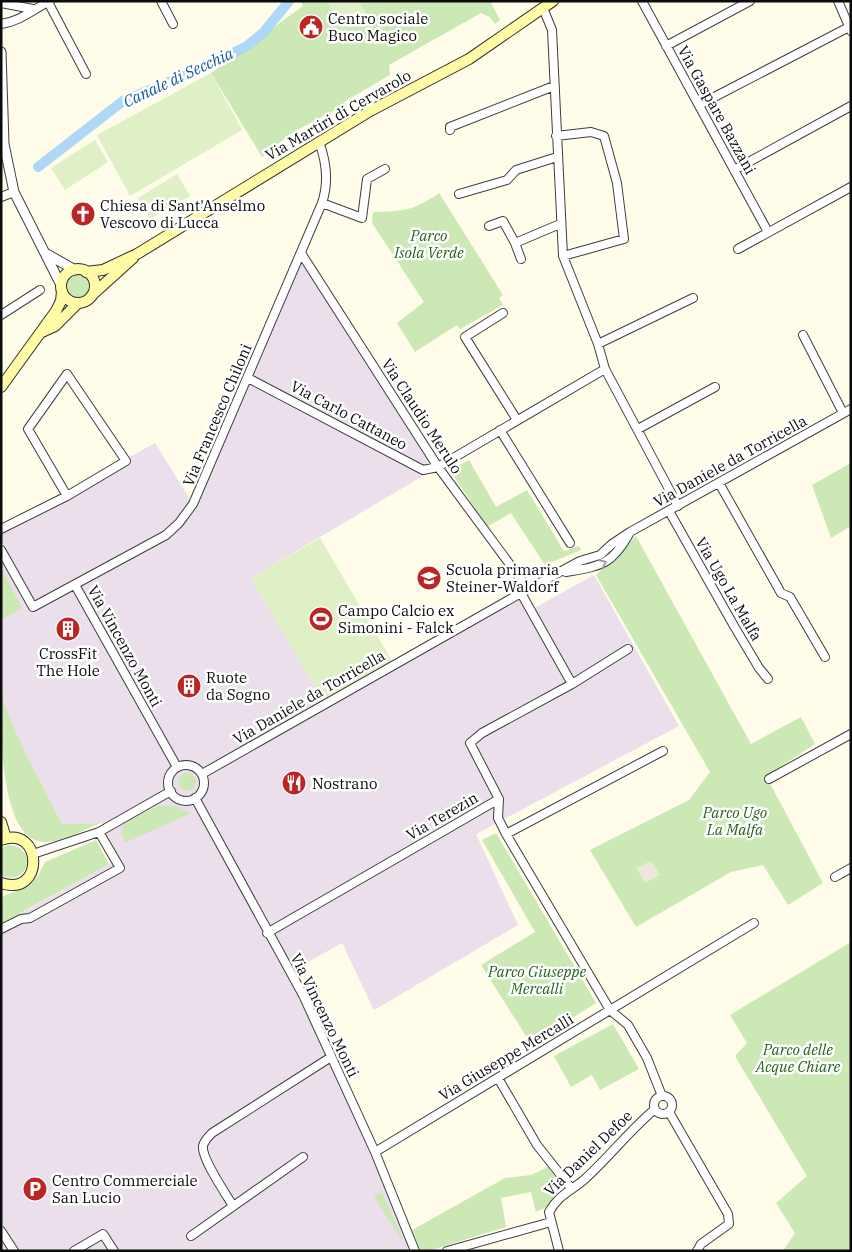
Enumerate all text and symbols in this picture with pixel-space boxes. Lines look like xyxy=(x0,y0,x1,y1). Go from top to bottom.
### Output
place label: Centro sociale Buco Magico xyxy=(328,9,428,45)
public building icon: Centro sociale Buco Magico xyxy=(298,14,324,40)
street label: Via Gaspare Bazzani xyxy=(674,42,760,178)
water label: Canale di Secchia xyxy=(120,43,237,111)
street label: Via Martiri di Cervarolo xyxy=(262,65,414,165)
place label: Chiesa di Sant'Anselmo Vescovo di Lucca xyxy=(100,196,265,232)
church icon: Chiesa di Sant'Anselmo Vescovo di Lucca xyxy=(70,201,96,227)
park label: Parco Isola Verde xyxy=(393,226,464,262)
street label: Via Francesco Chiloni xyxy=(178,341,256,489)
street label: Via Claudio Merulo xyxy=(378,355,466,477)
street label: Via Carlo Cattaneo xyxy=(287,376,411,454)
street label: Via Daniele da Torricella xyxy=(650,411,810,511)
street label: Via Ugo La Malfa xyxy=(692,534,766,644)
place label: Scuola primaria Steiner-Waldorf xyxy=(446,560,559,596)
one-way arrow xyxy=(597,560,606,570)
school or university icon: Scuola primaria Steiner-Waldorf xyxy=(416,565,442,591)
street label: Via Vincenzo Monti xyxy=(84,582,166,710)
place label: Campo Calcio ex Simonini - Falck xyxy=(338,601,454,637)
sports icon: Campo Calcio ex Simonini - Falck xyxy=(308,606,334,632)
building icon: CrossFit The Hole xyxy=(55,616,81,642)
place label: CrossFit The Hole xyxy=(36,644,100,680)
street label: Via Daniele da Torricella xyxy=(230,646,388,748)
place label: Ruote da Sogno xyxy=(206,668,270,704)
building icon: Ruote da Sogno xyxy=(176,673,202,699)
restaurant icon: Nostrano xyxy=(281,770,307,796)
place label: Nostrano xyxy=(312,774,377,793)
street label: Via Terezin xyxy=(403,788,482,844)
park label: Parco Ugo La Malfa xyxy=(702,803,767,839)
street label: Via Vincenzo Monti xyxy=(287,950,363,1080)
park label: Parco Giuseppe Mercalli xyxy=(487,962,586,998)
street label: Via Giuseppe Mercalli xyxy=(435,1009,577,1105)
park label: Parco delle Acque Chiare xyxy=(755,1040,841,1076)
street label: Via Daniel Defoe xyxy=(540,1106,636,1200)
place label: Centro Commerciale San Lucio xyxy=(52,1171,198,1207)
parking icon: Centro Commerciale San Lucio xyxy=(22,1176,48,1202)

